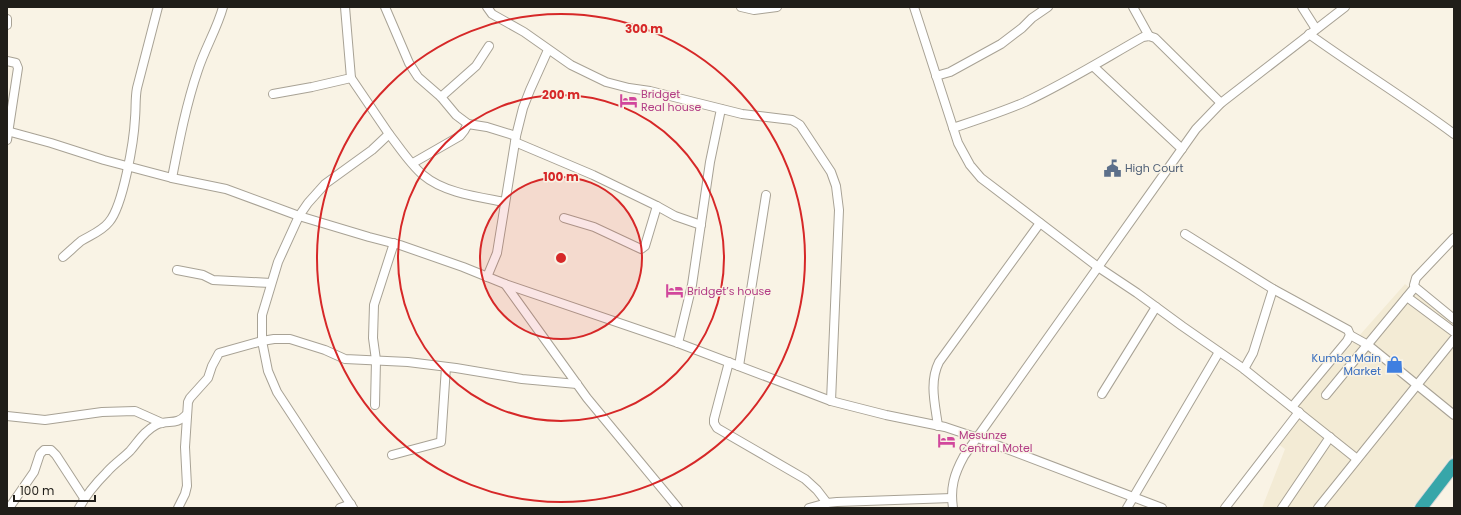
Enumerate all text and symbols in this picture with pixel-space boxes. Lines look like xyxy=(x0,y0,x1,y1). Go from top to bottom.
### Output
text: 300 m xyxy=(625,20,663,37)
text: 200 m xyxy=(542,86,580,103)
place label: Bridget Real house xyxy=(641,86,701,115)
hotel icon: Bridget Real house xyxy=(618,90,638,110)
public building icon: High Court xyxy=(1102,158,1122,178)
place label: High Court xyxy=(1125,160,1183,176)
text: 100 m xyxy=(543,168,579,185)
centre of rings xyxy=(554,251,568,265)
hotel icon: Bridget’s house xyxy=(664,281,684,301)
place label: Bridget’s house xyxy=(687,283,771,299)
place label: Kumba Main Market xyxy=(1312,350,1381,379)
shop icon: Kumba Main Market xyxy=(1384,354,1404,374)
place label: Mesunze Central Motel xyxy=(959,427,1033,456)
hotel icon: Mesunze Central Motel xyxy=(936,431,956,451)
scale bar xyxy=(14,477,95,503)
text: 100 m xyxy=(20,482,54,499)

